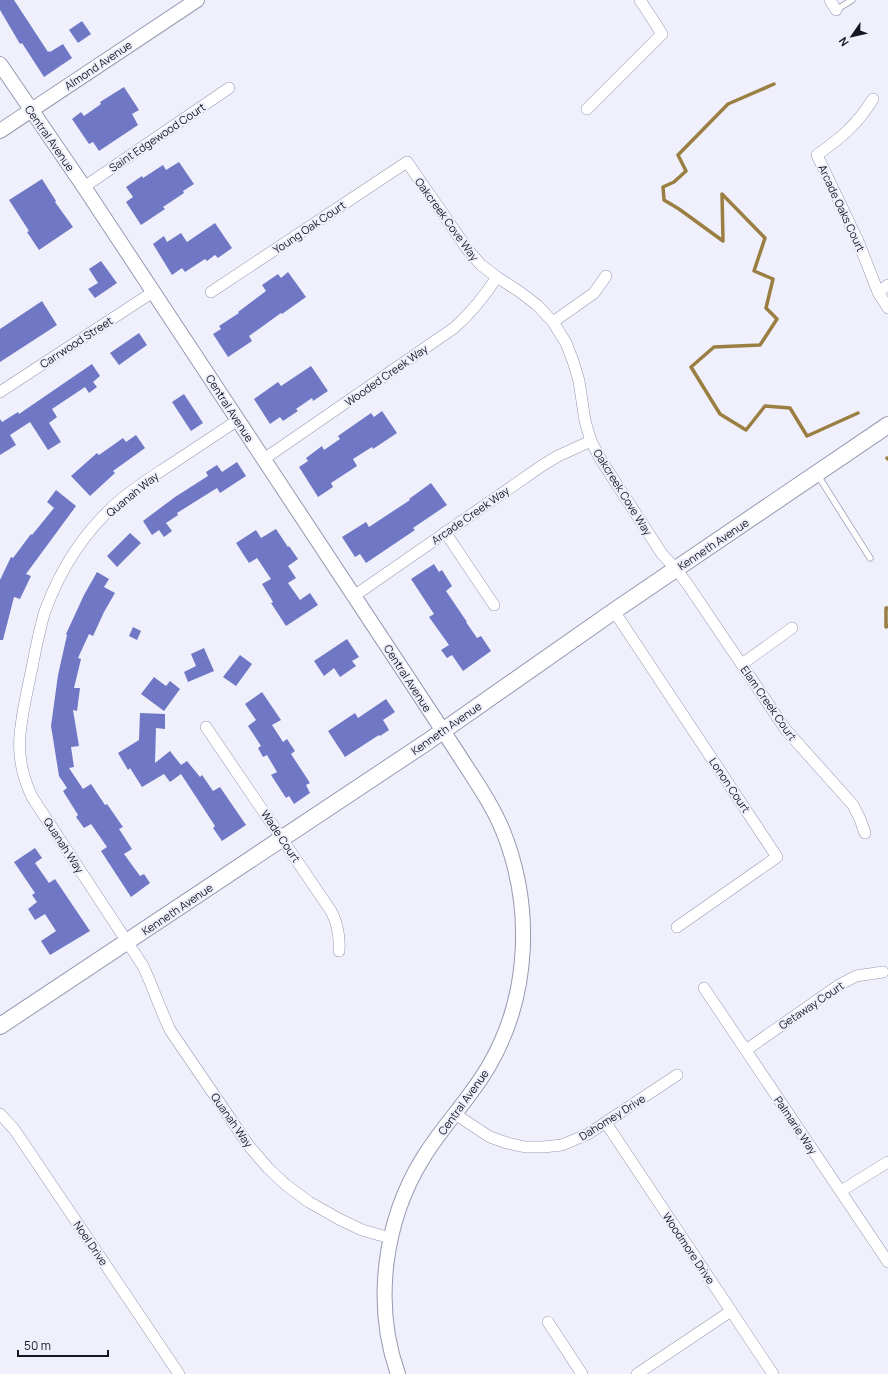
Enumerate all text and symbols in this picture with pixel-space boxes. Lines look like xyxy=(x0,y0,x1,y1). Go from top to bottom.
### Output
north arrow xyxy=(832,16,872,56)
text: N xyxy=(835,34,852,49)
street label: Almond Avenue xyxy=(61,37,135,93)
street label: Saint Edgewood Court xyxy=(106,99,208,175)
street label: Central Avenue xyxy=(22,102,79,174)
street label: Arcade Oaks Court xyxy=(815,162,869,254)
street label: Oakcreek Cove Way xyxy=(412,174,482,264)
street label: Young Oak Court xyxy=(270,197,348,257)
street label: Carrwood Street xyxy=(37,313,115,371)
street label: Wooded Creek Way xyxy=(342,341,431,409)
street label: Central Avenue xyxy=(203,371,258,445)
street label: Oakcreek Cove Way xyxy=(590,446,656,538)
street label: Quanah Way xyxy=(103,468,161,520)
street label: Arcade Creek Way xyxy=(428,482,512,547)
street label: Kenneth Avenue xyxy=(675,514,752,573)
street label: Central Avenue xyxy=(381,641,436,715)
street label: Elam Creek Court xyxy=(738,663,800,743)
street label: Kenneth Avenue xyxy=(408,698,485,758)
street label: Lonon Court xyxy=(706,755,754,815)
street label: Wade Court xyxy=(258,807,304,865)
street label: Quanah Way xyxy=(40,814,88,876)
street label: Kenneth Avenue xyxy=(139,879,216,938)
street label: Getaway Court xyxy=(775,978,847,1032)
street label: Central Avenue xyxy=(434,1066,492,1138)
street label: Quanah Way xyxy=(208,1090,256,1150)
street label: Dahomey Drive xyxy=(576,1090,649,1143)
street label: Palmarie Way xyxy=(771,1093,821,1157)
street label: Woodmore Drive xyxy=(660,1209,719,1287)
street label: Noel Drive xyxy=(71,1218,112,1269)
scale bar xyxy=(18,1332,108,1358)
text: 50 m xyxy=(24,1337,51,1354)

